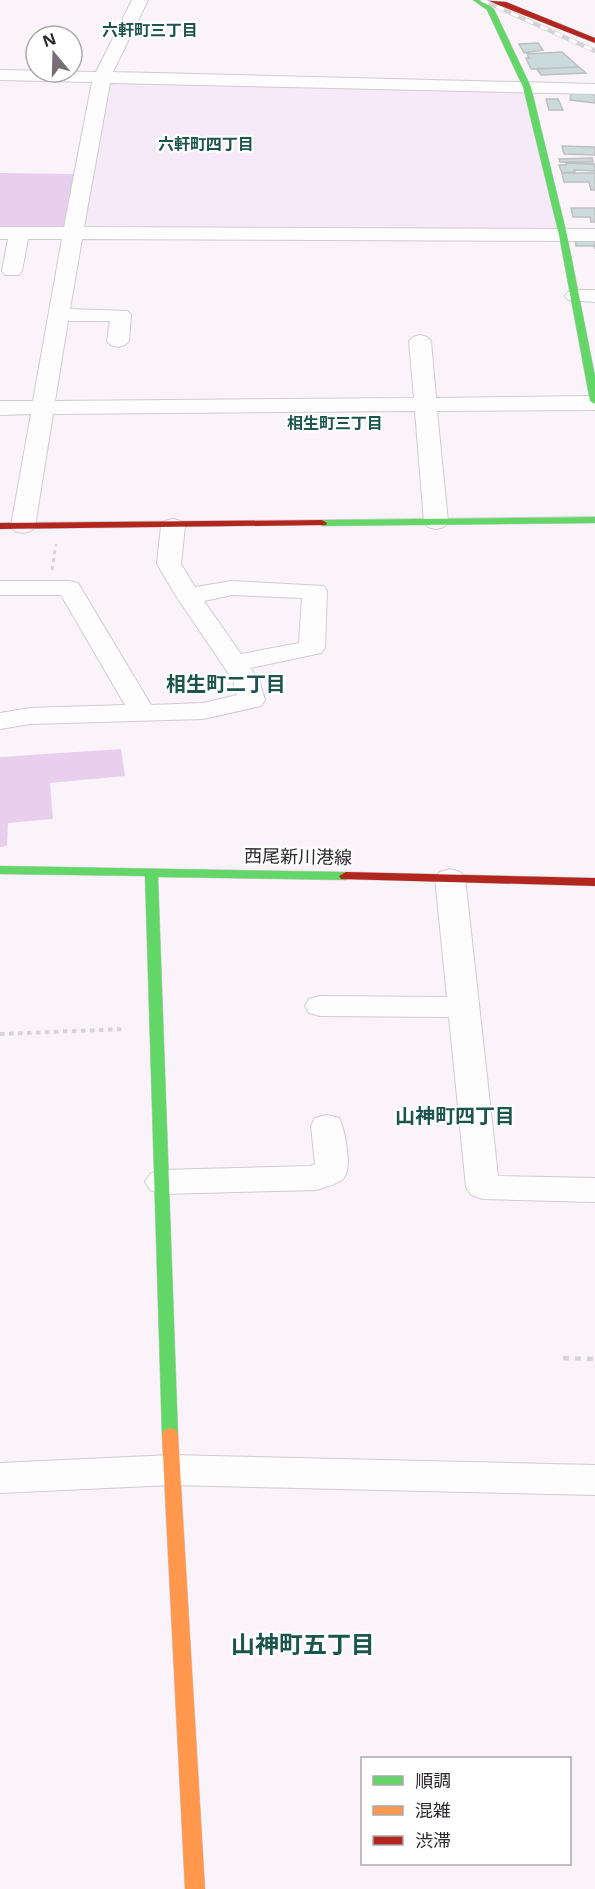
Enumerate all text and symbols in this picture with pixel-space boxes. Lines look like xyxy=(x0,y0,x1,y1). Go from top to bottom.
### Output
district label: 六軒町三丁目 xyxy=(102,19,198,41)
north arrow xyxy=(24,24,84,84)
text: N xyxy=(39,27,59,52)
district label: 六軒町四丁目 xyxy=(158,133,254,155)
district label: 相生町三丁目 xyxy=(287,412,383,434)
district label: 相生町二丁目 xyxy=(166,670,286,697)
street label: 西尾新川港線 xyxy=(244,843,352,869)
district label: 山神町四丁目 xyxy=(395,1102,515,1129)
district label: 山神町五丁目 xyxy=(231,1627,375,1660)
legend xyxy=(361,1757,571,1865)
text: 順調 xyxy=(415,1768,451,1792)
text: 混雑 xyxy=(415,1798,451,1822)
text: 渋滞 xyxy=(415,1828,451,1852)

